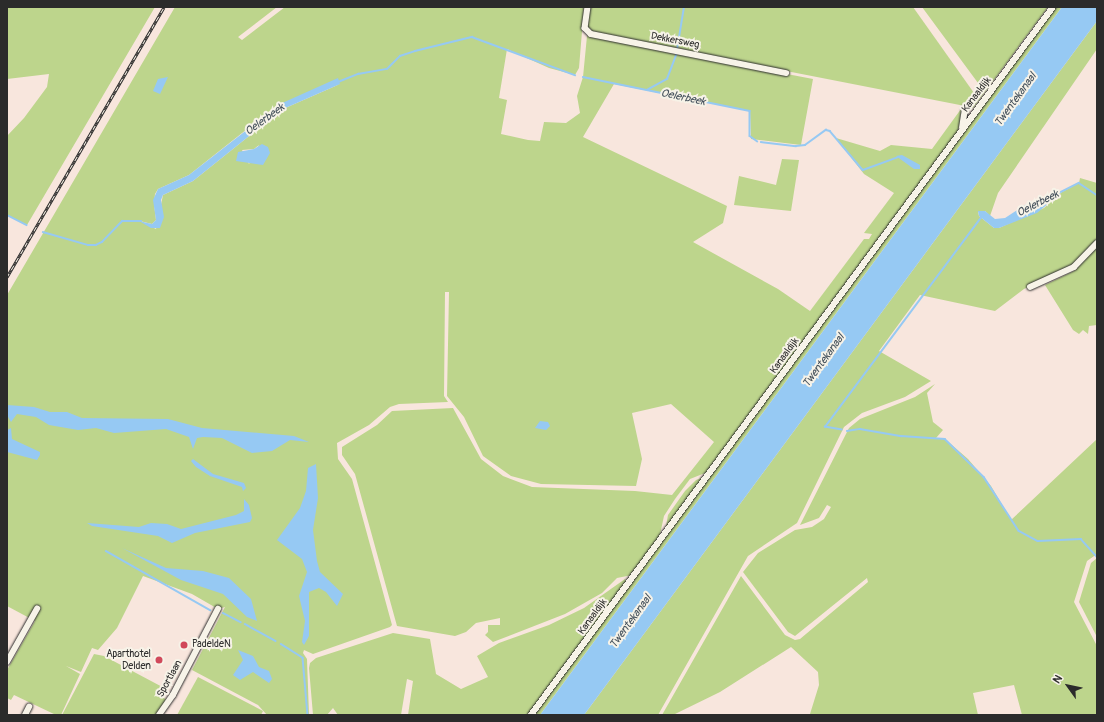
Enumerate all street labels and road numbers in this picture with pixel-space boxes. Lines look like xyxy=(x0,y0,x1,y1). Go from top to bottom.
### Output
street label: Dekkersweg xyxy=(650,30,700,52)
street label: Kanaaldijk xyxy=(960,75,994,115)
street label: Kanaaldijk xyxy=(768,336,802,376)
street label: Kanaaldijk xyxy=(576,597,610,637)
street label: Sportlaan xyxy=(155,658,185,700)

